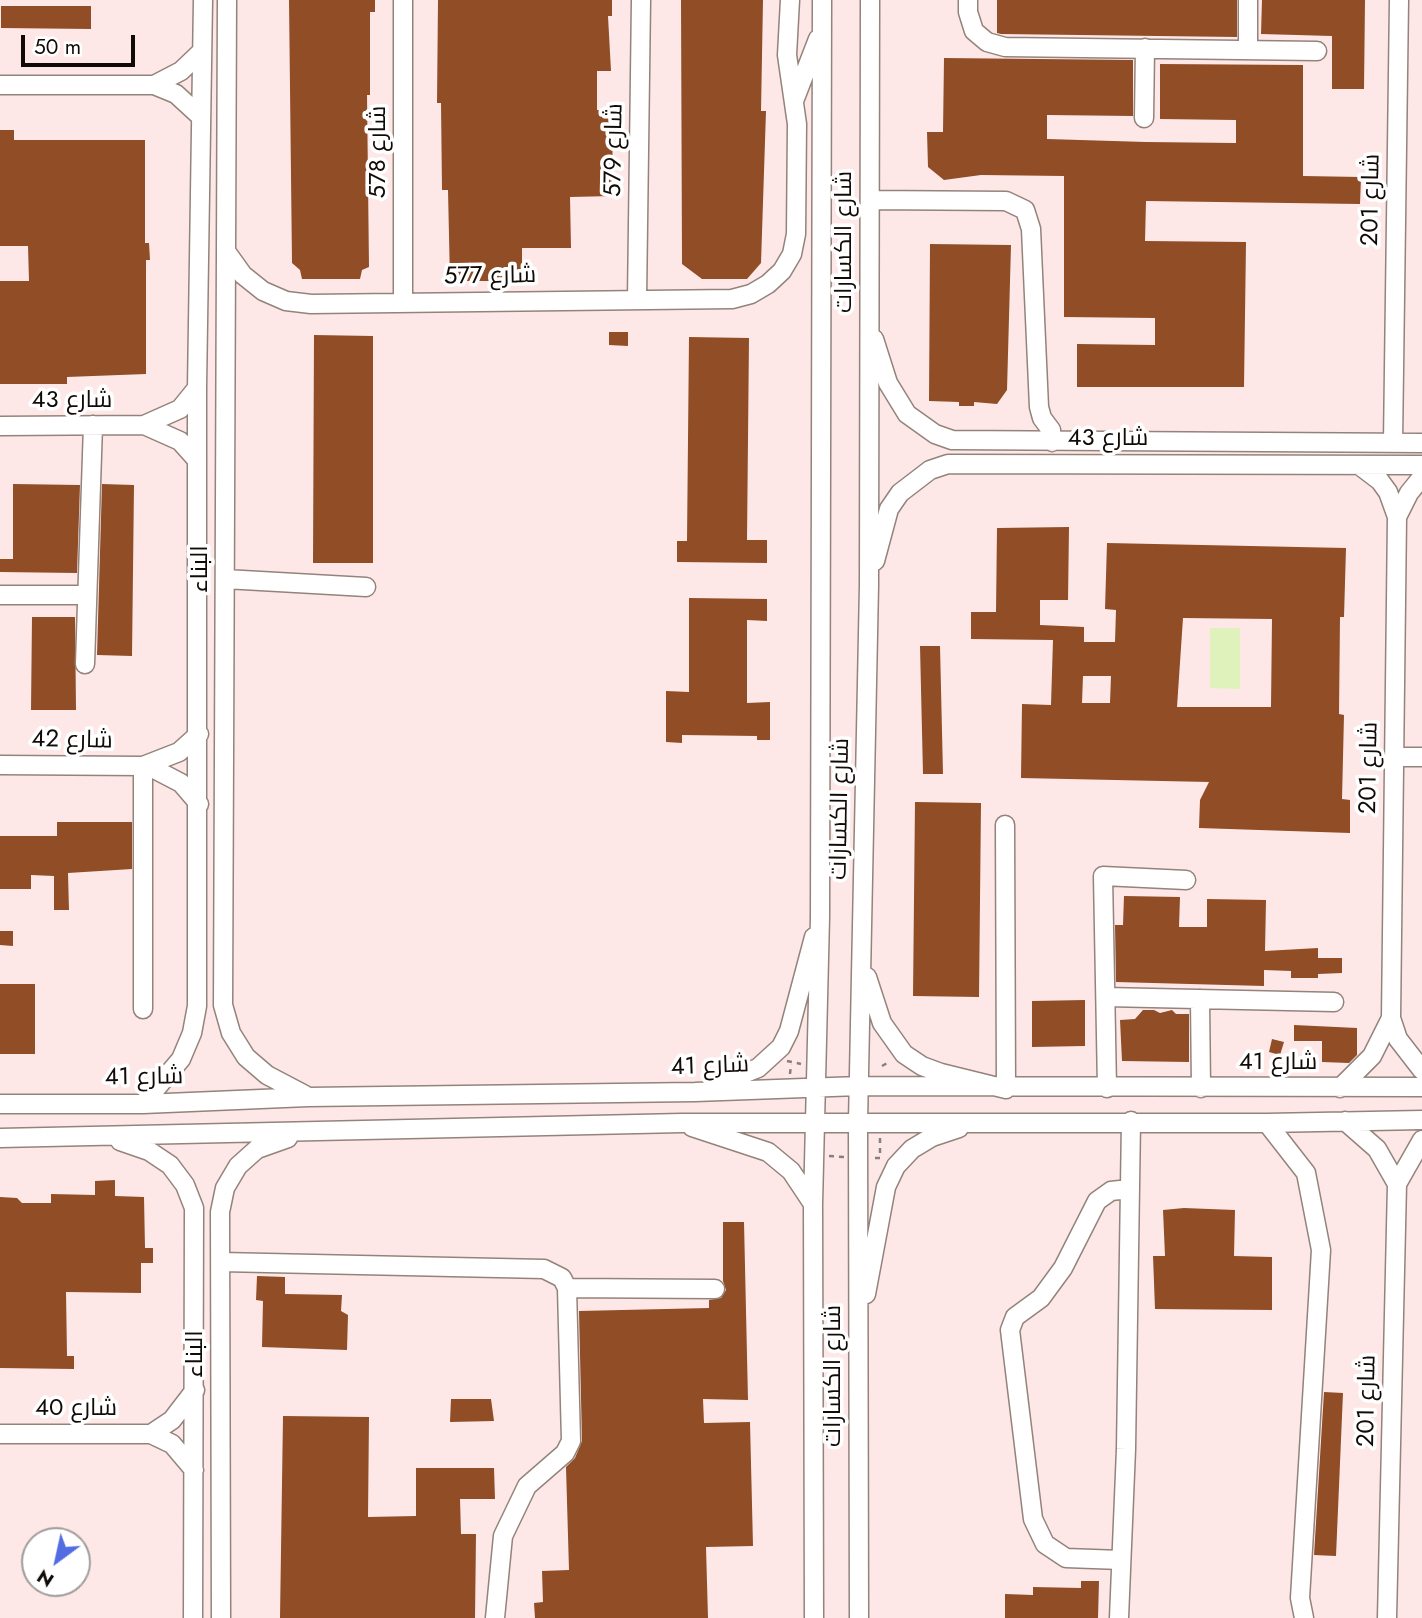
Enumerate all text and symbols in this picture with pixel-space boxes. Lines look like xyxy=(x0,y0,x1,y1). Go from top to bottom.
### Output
scale bar xyxy=(24,21,138,65)
text: 50 m xyxy=(34,32,81,62)
street label: شارع 579 xyxy=(600,103,630,197)
street label: شارع 578 xyxy=(365,106,393,198)
street label: شارع 201 xyxy=(1357,153,1387,247)
street label: شارع الكسارات xyxy=(831,171,859,313)
street label: شارع 577 xyxy=(444,262,536,292)
street label: شارع 43 xyxy=(32,387,112,415)
street label: شارع 43 xyxy=(1068,425,1148,453)
street label: البناء xyxy=(187,545,215,593)
street label: شارع 201 xyxy=(1355,721,1385,815)
street label: شارع 42 xyxy=(31,726,113,756)
street label: شارع الكسارات xyxy=(825,738,857,880)
street label: شارع 41 xyxy=(1239,1049,1317,1077)
street label: شارع 41 xyxy=(670,1051,750,1083)
street label: شارع 41 xyxy=(105,1063,183,1093)
street label: شارع الكسارات xyxy=(820,1305,848,1447)
street label: البناء xyxy=(182,1330,210,1378)
street label: شارع 201 xyxy=(1353,1354,1383,1448)
street label: شارع 40 xyxy=(35,1395,117,1423)
north arrow xyxy=(21,1527,91,1597)
text: N xyxy=(32,1563,59,1594)

